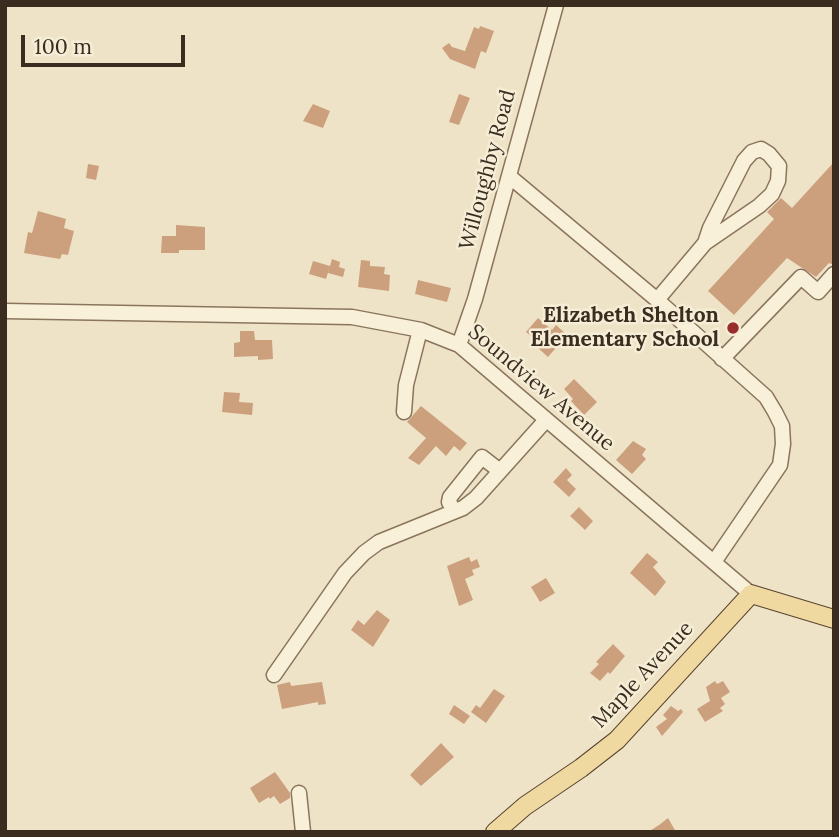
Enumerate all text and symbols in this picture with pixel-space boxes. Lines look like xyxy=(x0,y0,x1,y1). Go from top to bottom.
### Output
scale bar xyxy=(24,21,189,65)
text: 100 m xyxy=(34,33,92,60)
street label: Willoughby Road xyxy=(455,87,521,253)
place label: Elizabeth Shelton Elementary School xyxy=(530,303,719,353)
street label: Soundview Avenue xyxy=(463,319,619,457)
marker: Elizabeth Shelton Elementary School xyxy=(725,320,741,336)
street label: Maple Avenue xyxy=(587,616,699,734)

